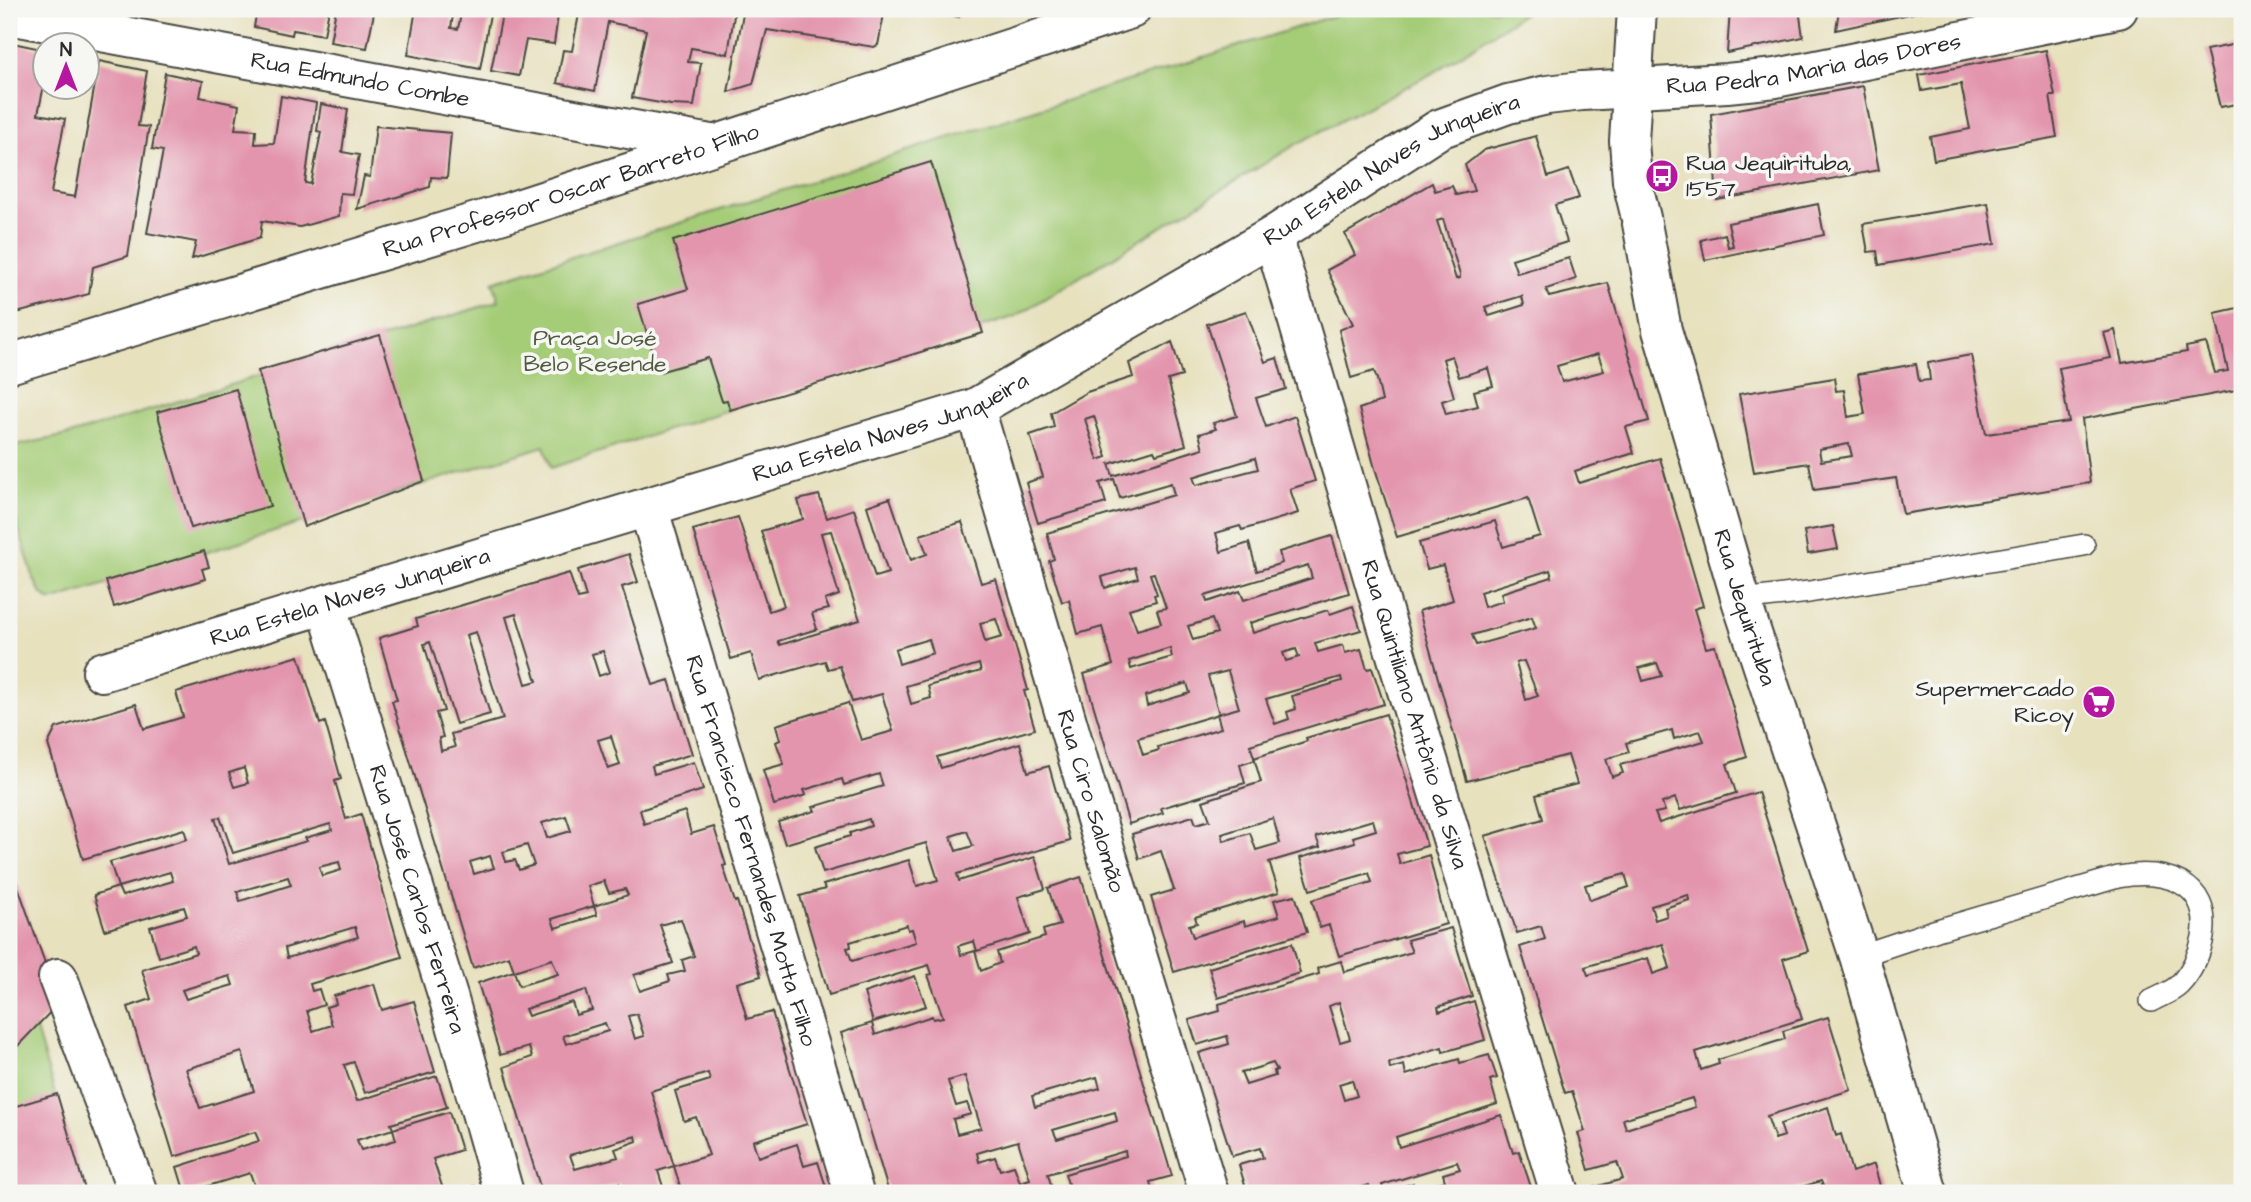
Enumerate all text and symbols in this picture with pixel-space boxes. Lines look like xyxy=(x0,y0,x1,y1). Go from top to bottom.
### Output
street label: Rua Pedra Maria das Dores xyxy=(1666,25,1964,102)
north arrow xyxy=(32,32,102,102)
text: N xyxy=(60,37,72,64)
street label: Rua Edmundo Combe xyxy=(248,44,472,115)
street label: Rua Estela Naves Junqueira xyxy=(1258,86,1523,254)
street label: Rua Professor Oscar Barreto Filho xyxy=(379,115,763,266)
place label: Rua Jequirituba, 1557 xyxy=(1686,147,1852,205)
bus stop icon: Rua Jequirituba, 1557 xyxy=(1643,157,1681,195)
park label: Praça José Belo Resende xyxy=(523,322,667,380)
street label: Rua Estela Naves Junqueira xyxy=(749,364,1035,490)
street label: Rua Jequirituba xyxy=(1705,526,1784,690)
street label: Rua Estela Naves Junqueira xyxy=(206,540,494,654)
street label: Rua Quintiliano Antônio da Silva xyxy=(1353,556,1476,873)
street label: Rua Francisco Fernandes Motta Filho xyxy=(677,651,825,1050)
place label: Supermercado Ricoy xyxy=(1916,673,2074,732)
supermarket icon: Supermercado Ricoy xyxy=(2080,683,2118,721)
street label: Rua Ciro Salomão xyxy=(1049,706,1133,897)
street label: Rua José Carlos Ferreira xyxy=(361,761,474,1037)

